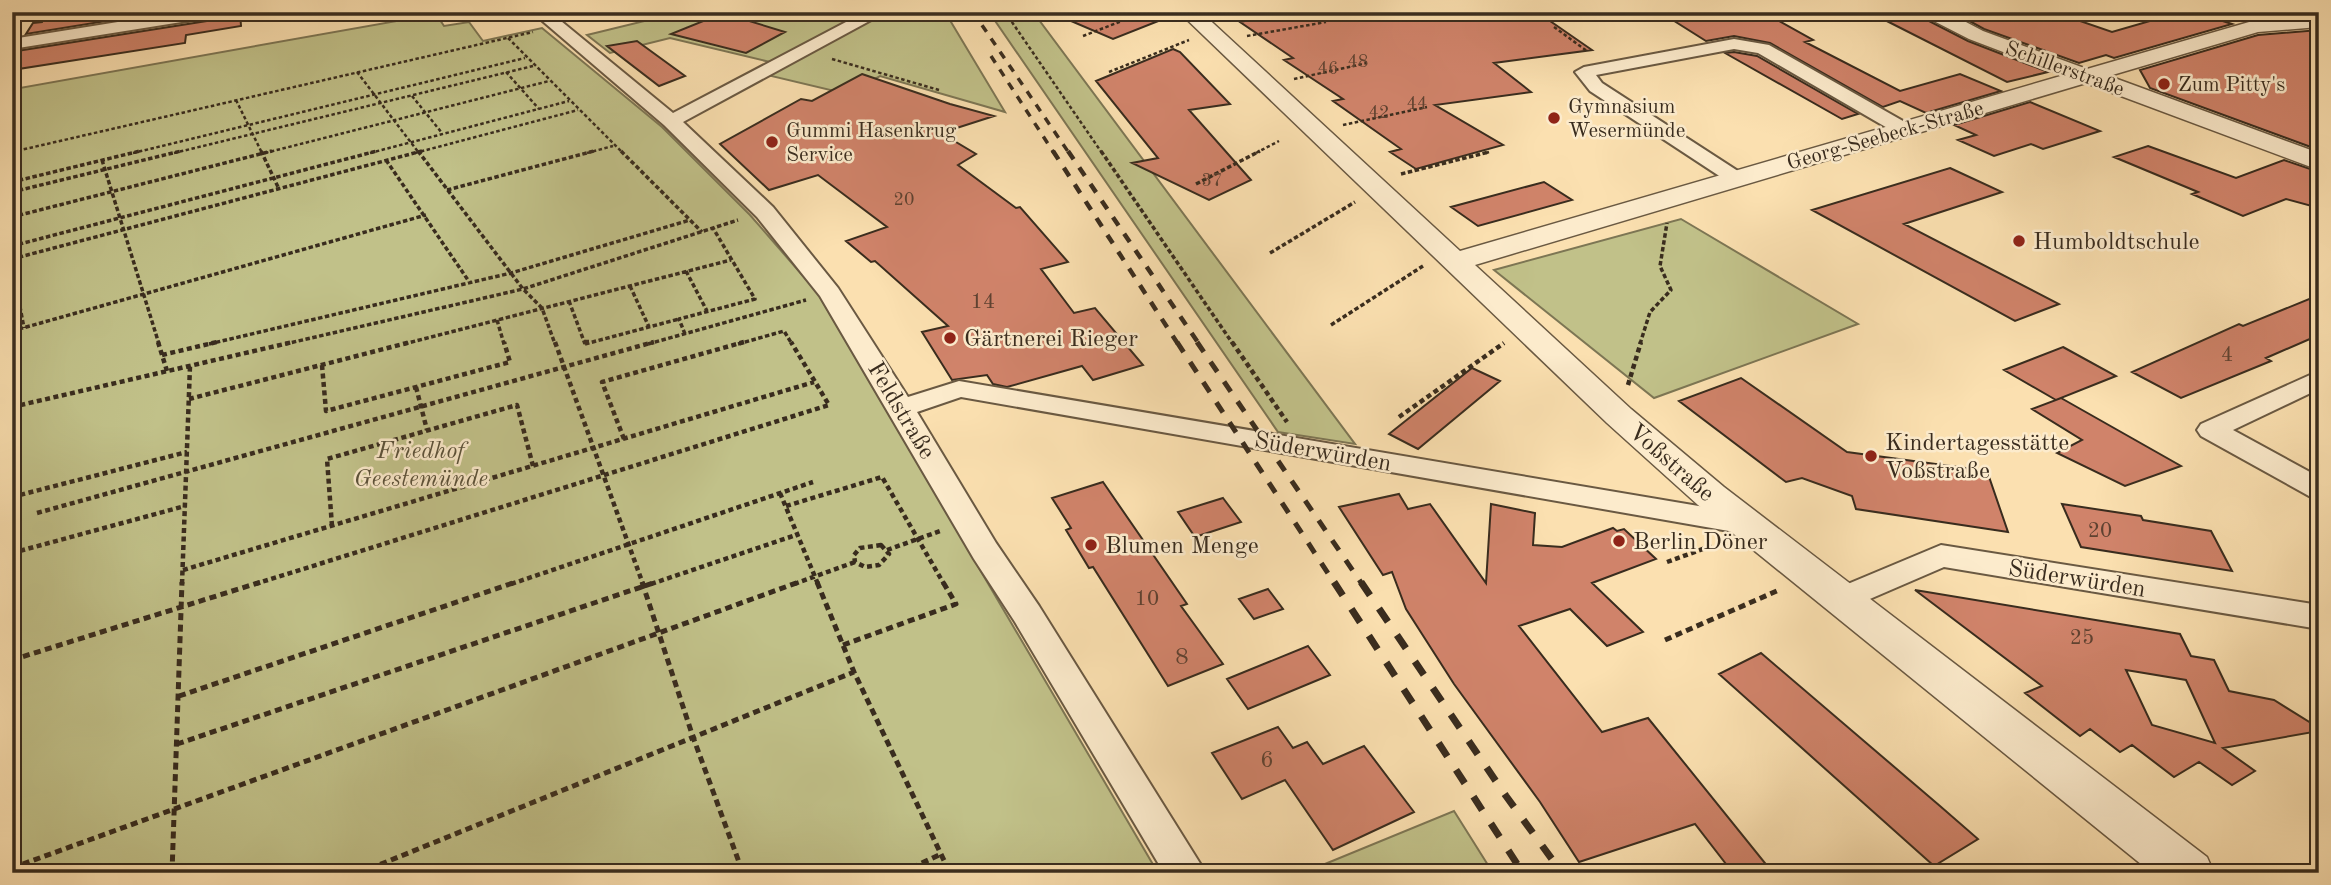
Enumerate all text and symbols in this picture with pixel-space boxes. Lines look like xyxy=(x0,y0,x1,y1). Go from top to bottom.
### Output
street label: Schillerstraße xyxy=(2002,38,2127,101)
house number: 48 xyxy=(1348,53,1368,71)
house number: 46 xyxy=(1318,60,1338,78)
place label: Zum Pitty's xyxy=(2178,75,2285,96)
marker: Zum Pitty's xyxy=(2156,76,2172,92)
house number: 44 xyxy=(1407,95,1427,113)
place label: Gymnasium Wesermünde xyxy=(1568,97,1685,142)
street label: Georg-Seebeck-Straße xyxy=(1785,98,1986,175)
house number: 42 xyxy=(1369,104,1389,122)
marker: Gymnasium Wesermünde xyxy=(1546,110,1562,126)
place label: Gummi Hasenkrug Service xyxy=(786,121,957,166)
marker: Gummi Hasenkrug Service xyxy=(764,134,780,150)
house number: 37 xyxy=(1202,172,1222,190)
house number: 20 xyxy=(894,191,914,209)
place label: Humboldtschule xyxy=(2033,231,2200,255)
marker: Humboldtschule xyxy=(2011,233,2027,249)
house number: 14 xyxy=(971,292,995,313)
place label: Gärtnerei Rieger xyxy=(964,328,1138,352)
marker: Gärtnerei Rieger xyxy=(942,330,958,346)
house number: 4 xyxy=(2221,345,2233,366)
street label: Feldstraße xyxy=(862,358,939,464)
street label: Voßstraße xyxy=(1623,420,1718,507)
street label: Süderwürden xyxy=(1252,429,1393,477)
place label: Kindertagesstätte Voßstraße xyxy=(1885,432,2069,484)
park label: Friedhof Geestemünde xyxy=(354,440,488,492)
marker: Kindertagesstätte Voßstraße xyxy=(1863,448,1879,464)
house number: 20 xyxy=(2088,521,2112,542)
place label: Berlin Döner xyxy=(1633,531,1768,555)
marker: Berlin Döner xyxy=(1611,533,1627,549)
place label: Blumen Menge xyxy=(1105,535,1259,559)
marker: Blumen Menge xyxy=(1083,537,1099,553)
street label: Süderwürden xyxy=(2006,557,2147,603)
house number: 10 xyxy=(1135,589,1159,610)
house number: 25 xyxy=(2070,628,2094,649)
house number: 8 xyxy=(1175,646,1189,670)
house number: 6 xyxy=(1260,749,1274,773)

